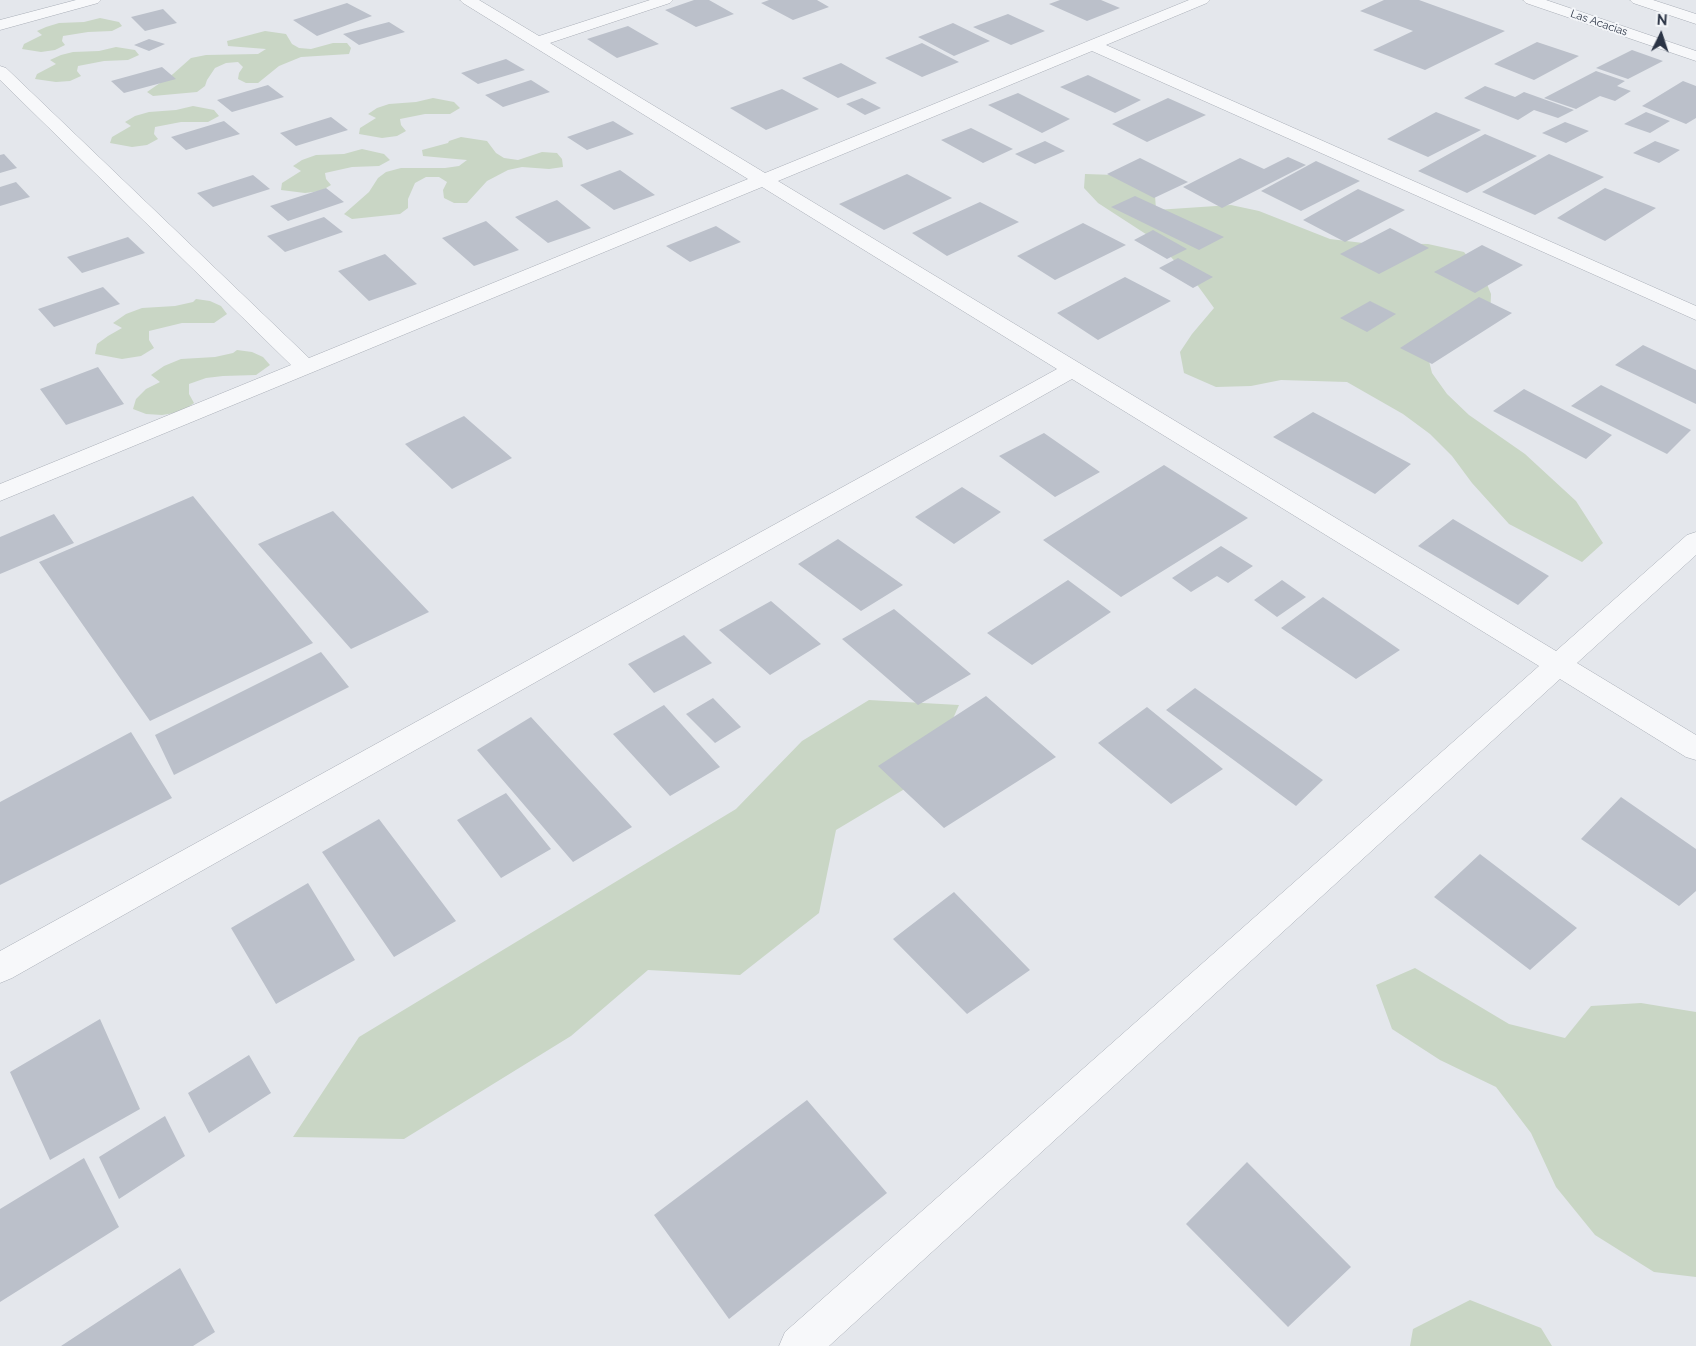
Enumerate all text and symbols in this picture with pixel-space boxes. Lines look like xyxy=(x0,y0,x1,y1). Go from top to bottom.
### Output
street label: Las Acacias xyxy=(1569,7,1629,39)
north arrow xyxy=(1636,10,1686,60)
text: N xyxy=(1656,12,1668,28)

